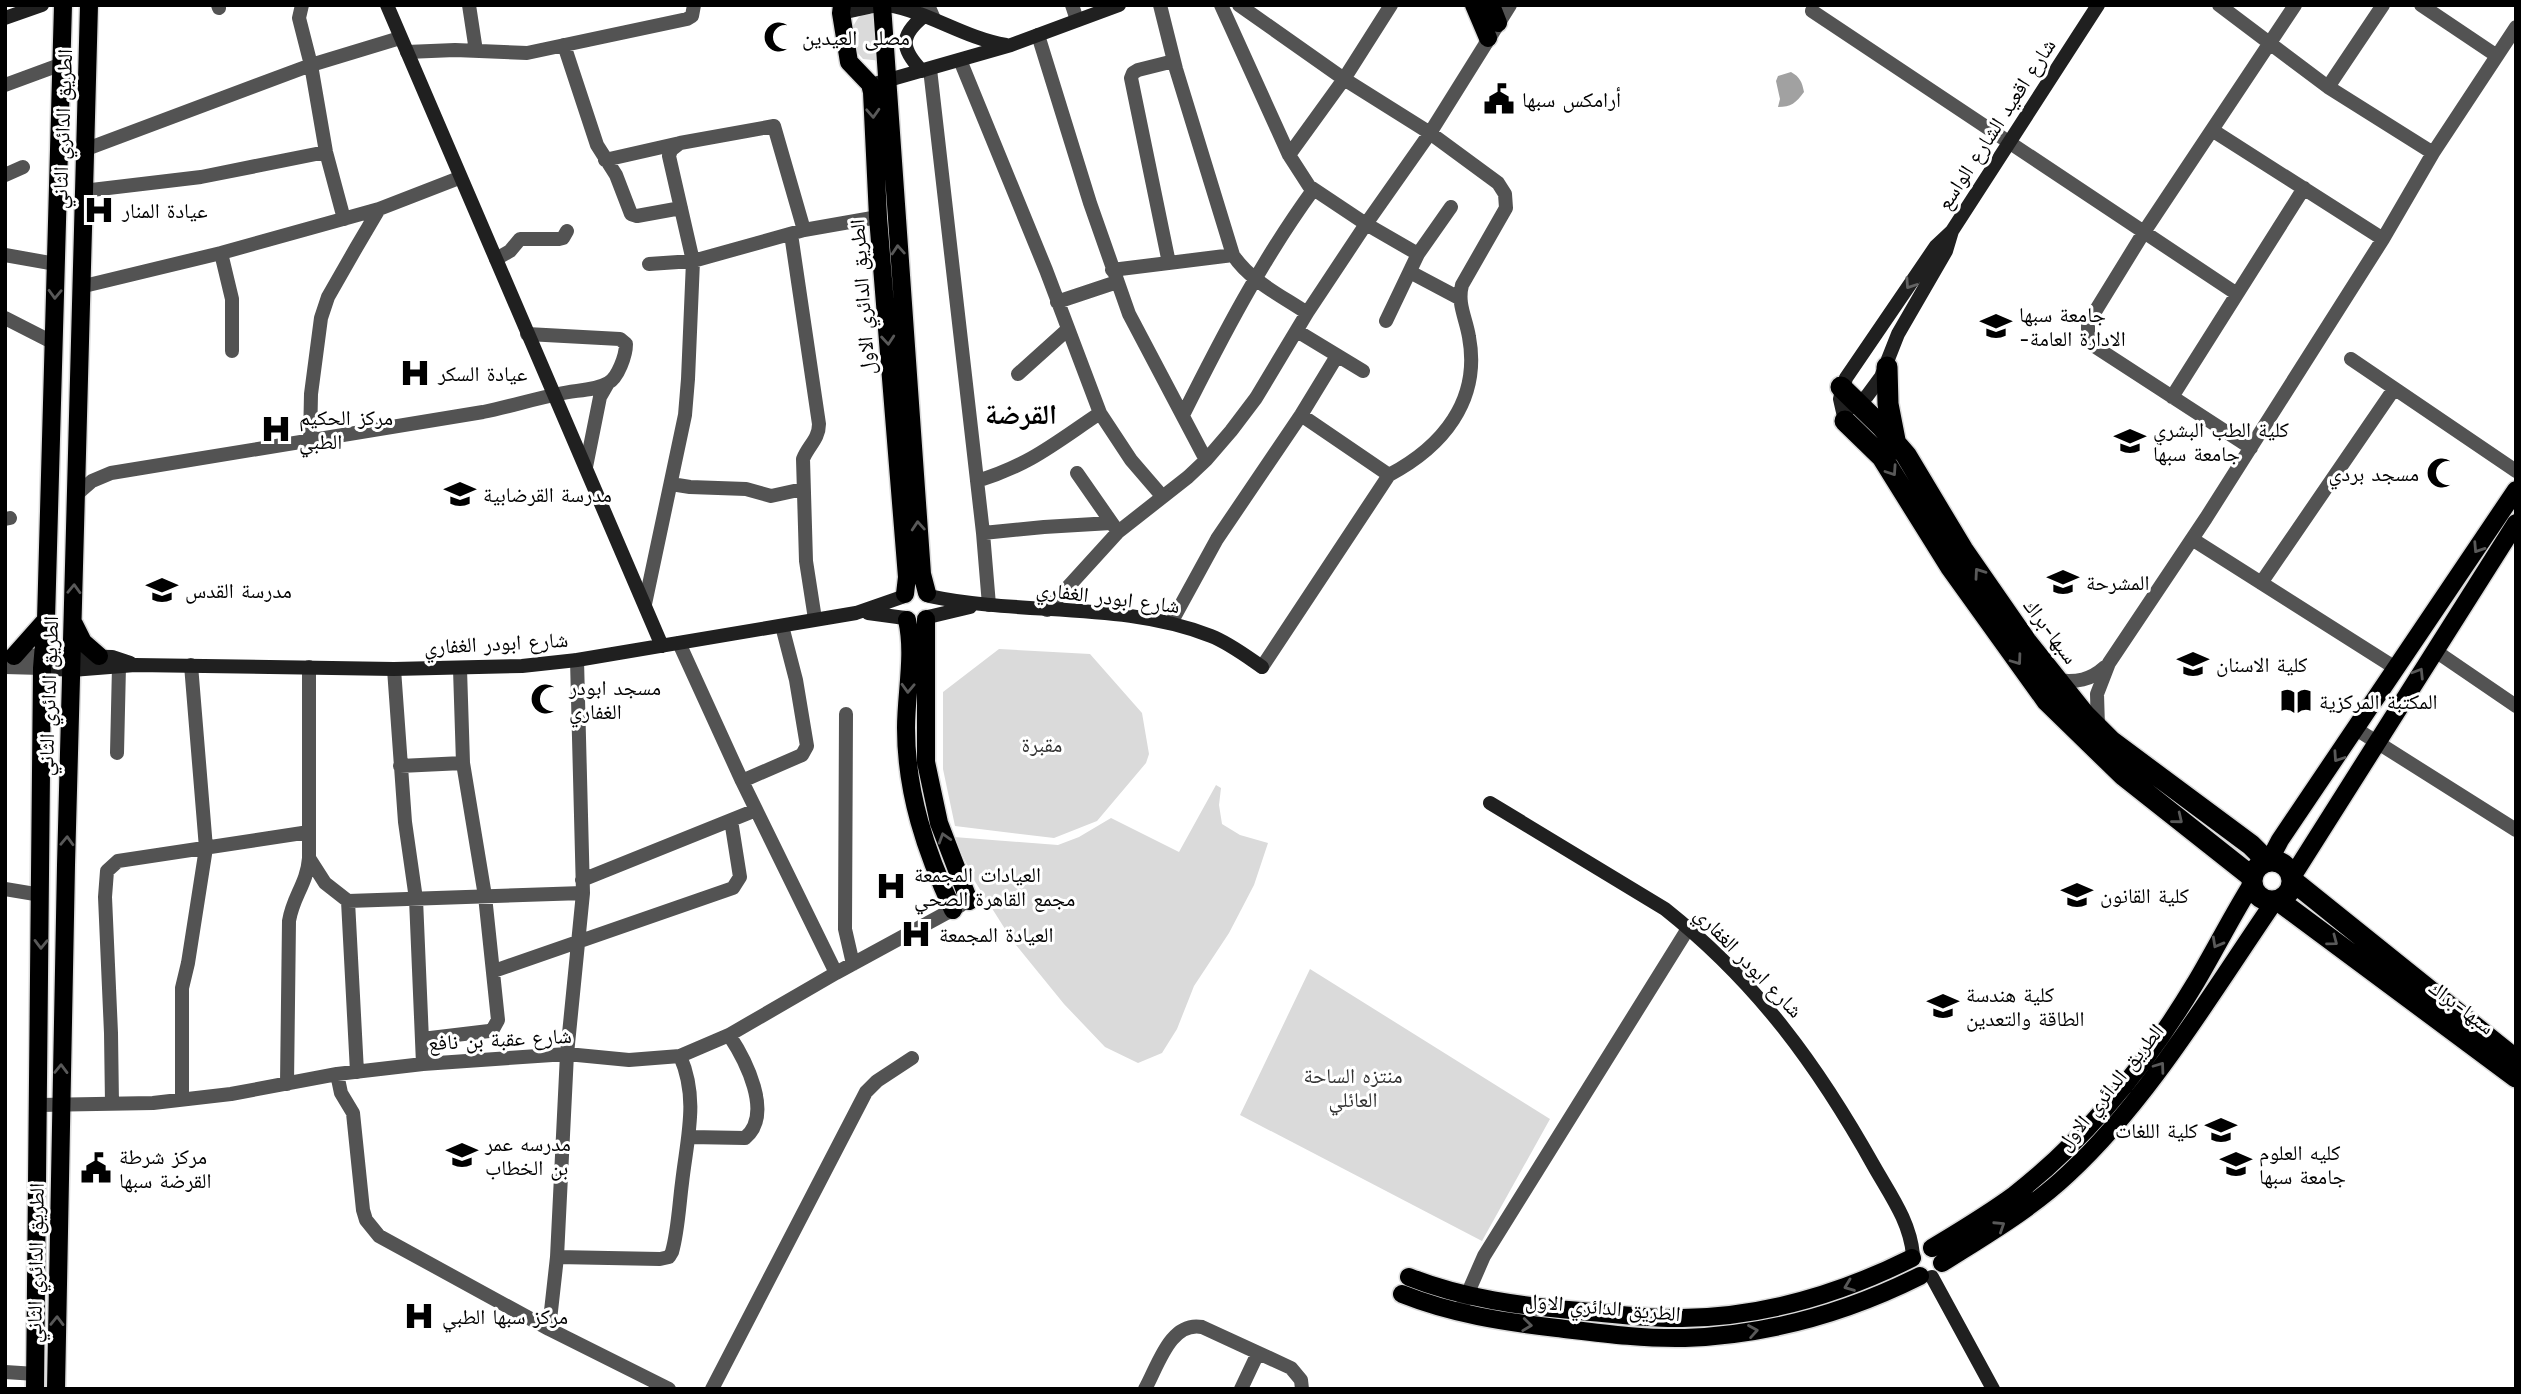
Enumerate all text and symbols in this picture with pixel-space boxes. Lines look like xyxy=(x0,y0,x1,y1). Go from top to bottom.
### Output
mosque icon: مصلى العيدين xyxy=(762,20,796,54)
place label: مصلى العيدين xyxy=(802,25,910,51)
street label: شارع اقعيد الشارع الواسع xyxy=(1931,34,2062,215)
street label: الطريق الدائري الثاني xyxy=(47,48,82,210)
public building icon: أرامكس سبها xyxy=(1482,82,1516,116)
place label: أرامكس سبها xyxy=(1522,87,1621,113)
one-way arrow xyxy=(865,108,880,119)
hospital icon: عيادة المنار xyxy=(82,193,116,227)
place label: عيادة المنار xyxy=(121,198,208,223)
street label: الطريق الدائري الاول xyxy=(844,218,884,376)
one-way arrow xyxy=(891,244,906,255)
one-way arrow xyxy=(1906,276,1918,289)
one-way arrow xyxy=(48,289,63,300)
place label: جامعة سبها -الادارة العامة xyxy=(2019,302,2126,351)
school or university icon: جامعة سبها -الادارة العامة xyxy=(1979,309,2013,343)
one-way arrow xyxy=(880,335,895,346)
hospital icon: عيادة السكر xyxy=(398,356,432,390)
place label: عيادة السكر xyxy=(437,361,528,386)
district label: القرضة xyxy=(985,398,1057,431)
place label: مركز الحكيم الطبي xyxy=(299,405,393,458)
hospital icon: مركز الحكيم الطبي xyxy=(259,412,293,446)
place label: كلية الطب البشري جامعة سبها xyxy=(2153,417,2289,466)
school or university icon: كلية الطب البشري جامعة سبها xyxy=(2113,424,2147,458)
mosque icon: مسجد بردي xyxy=(2425,456,2459,490)
place label: مسجد بردي xyxy=(2328,461,2419,490)
one-way arrow xyxy=(1883,463,1896,476)
school or university icon: مدرسة القرضابية xyxy=(443,477,477,511)
place label: مدرسة القرضابية xyxy=(483,482,612,507)
one-way arrow xyxy=(911,520,926,531)
one-way arrow xyxy=(2474,540,2487,553)
school or university icon: المشرحة xyxy=(2046,565,2080,599)
one-way arrow xyxy=(1975,568,1987,581)
place label: المشرحة xyxy=(2086,570,2149,595)
school or university icon: مدرسة القدس xyxy=(145,573,179,607)
street label: شارع ابودر الغفاري xyxy=(1034,576,1181,623)
place label: مدرسة القدس xyxy=(185,578,292,604)
one-way arrow xyxy=(66,583,82,594)
street label: سبها-براك xyxy=(2018,594,2084,668)
street label: الطريق الدائري الثاني xyxy=(33,615,68,777)
street label: شارع ابودر الغفاري xyxy=(423,627,569,664)
school or university icon: كلية الاسنان xyxy=(2176,647,2210,681)
one-way arrow xyxy=(2008,652,2021,665)
place label: كلية الاسنان xyxy=(2216,652,2308,677)
one-way arrow xyxy=(2410,668,2423,681)
place label: مسجد ابودر الغفاري xyxy=(568,675,661,728)
mosque icon: مسجد ابودر الغفاري xyxy=(529,682,563,716)
one-way arrow xyxy=(900,682,915,693)
library icon: المكتبة المركزية xyxy=(2279,684,2313,718)
place label: المكتبة المركزية xyxy=(2319,689,2438,714)
park label: مقبرة xyxy=(1022,732,1062,757)
one-way arrow xyxy=(2334,749,2346,762)
one-way arrow xyxy=(2171,810,2183,823)
one-way arrow xyxy=(937,832,952,844)
one-way arrow xyxy=(59,835,74,846)
place label: العيادات المجمعة مجمع القاهرة الصحي xyxy=(914,862,1075,915)
hospital icon: العيادات المجمعة مجمع القاهرة الصحي xyxy=(874,869,908,903)
school or university icon: كلية القانون xyxy=(2060,878,2094,912)
place label: كلية القانون xyxy=(2100,883,2189,908)
street label: شارع ابودر الغفاري xyxy=(1687,901,1808,1026)
hospital icon: العيادة المجمعة xyxy=(899,917,933,951)
place label: العيادة المجمعة xyxy=(939,922,1053,947)
one-way arrow xyxy=(2326,933,2338,946)
one-way arrow xyxy=(2212,936,2225,949)
one-way arrow xyxy=(33,939,49,949)
street label: سبها-براك xyxy=(2425,974,2499,1040)
place label: كلية هندسة الطاقة والتعدين xyxy=(1966,982,2084,1032)
school or university icon: كلية هندسة الطاقة والتعدين xyxy=(1926,989,1960,1023)
street label: الطريق الدائري الاول xyxy=(2051,1019,2172,1158)
street label: شارع عقبة بن نافع xyxy=(428,1023,572,1056)
one-way arrow xyxy=(2152,1062,2164,1075)
one-way arrow xyxy=(53,1063,69,1073)
park label: منتزه الساحة العائلي xyxy=(1303,1063,1403,1116)
school or university icon: كلية اللغات xyxy=(2204,1113,2238,1147)
place label: كلية اللغات xyxy=(2115,1118,2198,1143)
place label: مدرسه عمر بن الخطاب xyxy=(484,1131,571,1181)
school or university icon: مدرسه عمر بن الخطاب xyxy=(445,1138,479,1172)
place label: كليه العلوم جامعة سبها xyxy=(2259,1140,2346,1189)
place label: مركز شرطة القرضة سبها xyxy=(119,1144,211,1193)
school or university icon: كليه العلوم جامعة سبها xyxy=(2219,1147,2253,1181)
public building icon: مركز شرطة القرضة سبها xyxy=(79,1151,113,1185)
street label: الطريق الدائري الثاني xyxy=(21,1183,53,1343)
one-way arrow xyxy=(1992,1222,2005,1235)
one-way arrow xyxy=(1844,1278,1856,1292)
street label: الطريق الدائري الاول xyxy=(1524,1288,1682,1331)
hospital icon: مركز سبها الطبي xyxy=(402,1299,436,1333)
place label: مركز سبها الطبي xyxy=(442,1304,568,1333)
one-way arrow xyxy=(49,1315,64,1326)
one-way arrow xyxy=(1521,1317,1533,1332)
one-way arrow xyxy=(1747,1324,1759,1339)

